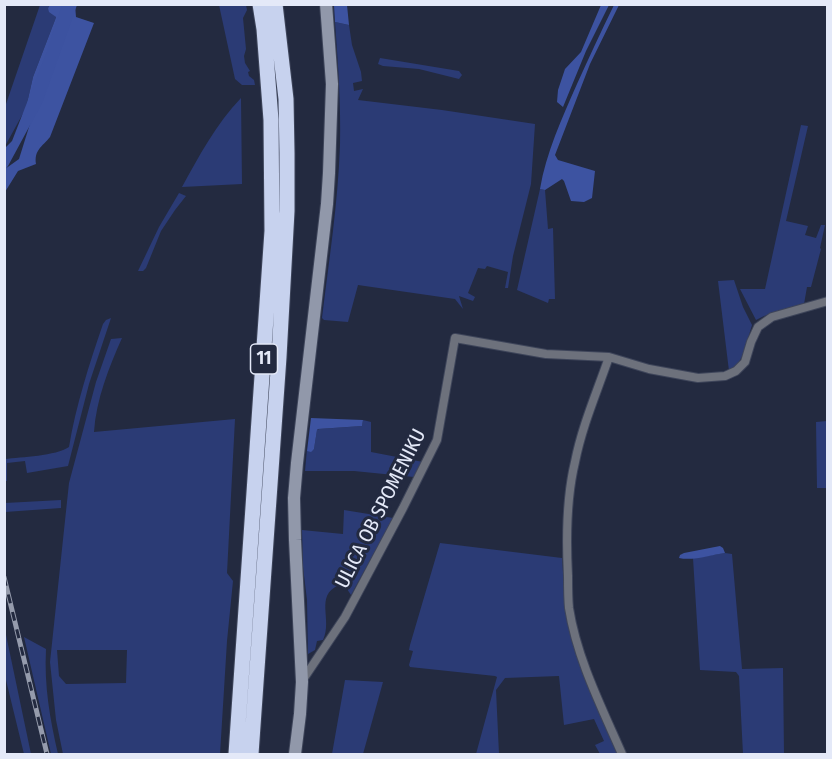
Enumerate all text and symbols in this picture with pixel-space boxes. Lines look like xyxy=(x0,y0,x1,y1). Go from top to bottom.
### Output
road number: 11 xyxy=(250,344,278,374)
street label: ULICA OB SPOMENIKU xyxy=(330,425,432,593)

